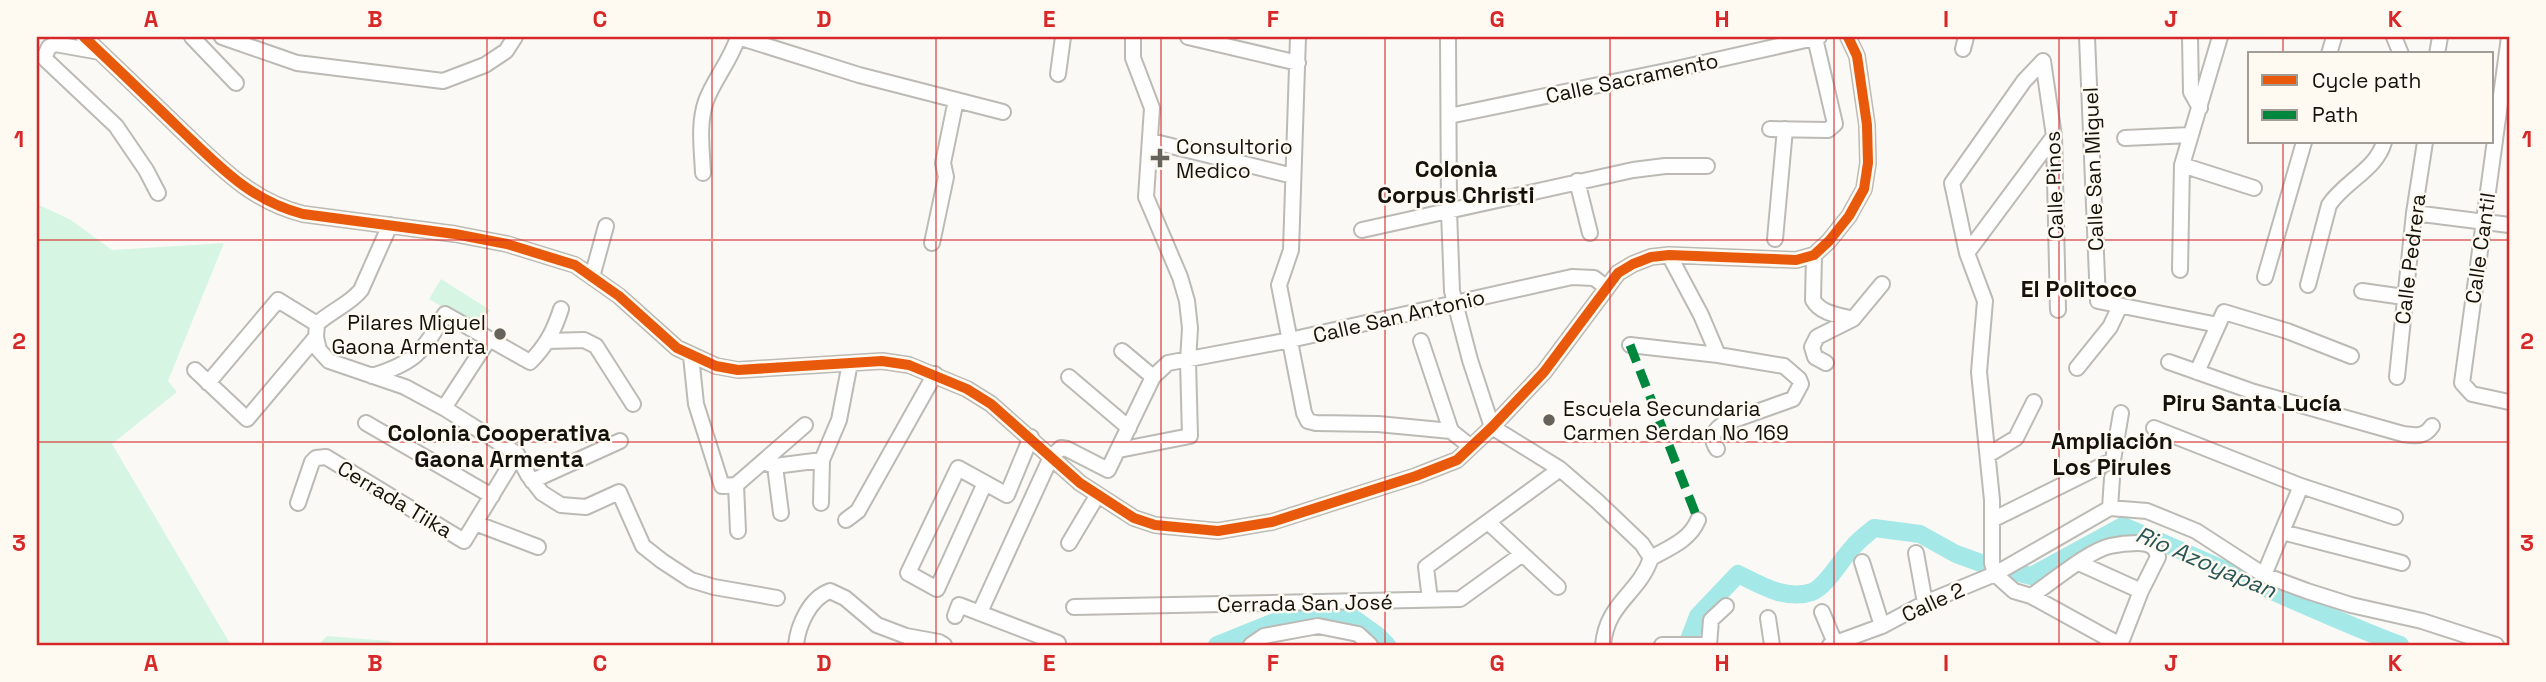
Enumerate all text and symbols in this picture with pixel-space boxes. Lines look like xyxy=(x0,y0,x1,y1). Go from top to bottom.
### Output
text: A xyxy=(144,4,159,34)
text: B xyxy=(367,4,383,34)
text: C xyxy=(593,4,607,34)
text: D xyxy=(816,4,832,34)
text: E xyxy=(1043,4,1055,34)
text: F xyxy=(1267,4,1279,34)
text: G xyxy=(1489,4,1505,34)
text: H xyxy=(1714,4,1730,34)
text: I xyxy=(1943,4,1949,34)
text: J xyxy=(2164,4,2178,34)
text: K xyxy=(2388,4,2403,34)
street label: Calle Sacramento xyxy=(1543,47,1721,109)
legend xyxy=(2248,52,2494,144)
text: Cycle path xyxy=(2312,67,2421,94)
street label: Calle San Miguel xyxy=(2077,87,2109,251)
text: Path xyxy=(2312,101,2358,128)
text: 1 xyxy=(14,124,24,154)
text: 1 xyxy=(2522,124,2532,154)
street label: Calle Pinos xyxy=(2039,130,2069,240)
place label: Consultorio Medico xyxy=(1176,133,1293,184)
marker: Consultorio Medico xyxy=(1150,148,1170,168)
district label: Colonia Corpus Christi xyxy=(1377,154,1535,210)
street label: Calle Cantil xyxy=(2459,191,2501,305)
street label: Calle Pedrera xyxy=(2389,192,2431,326)
district label: El Politoco xyxy=(2021,274,2137,304)
street label: Calle San Antonio xyxy=(1310,283,1488,349)
place label: Pilares Miguel Gaona Armenta xyxy=(331,309,486,360)
text: 2 xyxy=(12,326,26,356)
marker: Pilares Miguel Gaona Armenta xyxy=(492,326,508,342)
text: 2 xyxy=(2520,326,2534,356)
district label: Piru Santa Lucía xyxy=(2162,388,2342,418)
place label: Escuela Secundaria Carmen Serdan No 169 xyxy=(1563,395,1789,446)
marker: Escuela Secundaria Carmen Serdan No 169 xyxy=(1541,412,1557,428)
district label: Colonia Cooperativa Gaona Armenta xyxy=(388,418,610,474)
district label: Ampliación Los Pirules xyxy=(2051,426,2173,482)
street label: Cerrada Tiika xyxy=(333,454,457,544)
water label: Rio Azoyapan xyxy=(2131,519,2282,605)
text: 3 xyxy=(12,528,26,558)
text: 3 xyxy=(2520,528,2534,558)
street label: Calle 2 xyxy=(1897,576,1969,628)
street label: Cerrada San José xyxy=(1217,588,1393,618)
text: A xyxy=(144,648,159,678)
text: B xyxy=(367,648,383,678)
text: C xyxy=(593,648,607,678)
text: D xyxy=(816,648,832,678)
text: E xyxy=(1043,648,1055,678)
text: F xyxy=(1267,648,1279,678)
text: G xyxy=(1489,648,1505,678)
text: H xyxy=(1714,648,1730,678)
text: I xyxy=(1943,648,1949,678)
text: J xyxy=(2164,648,2178,678)
text: K xyxy=(2388,648,2403,678)

